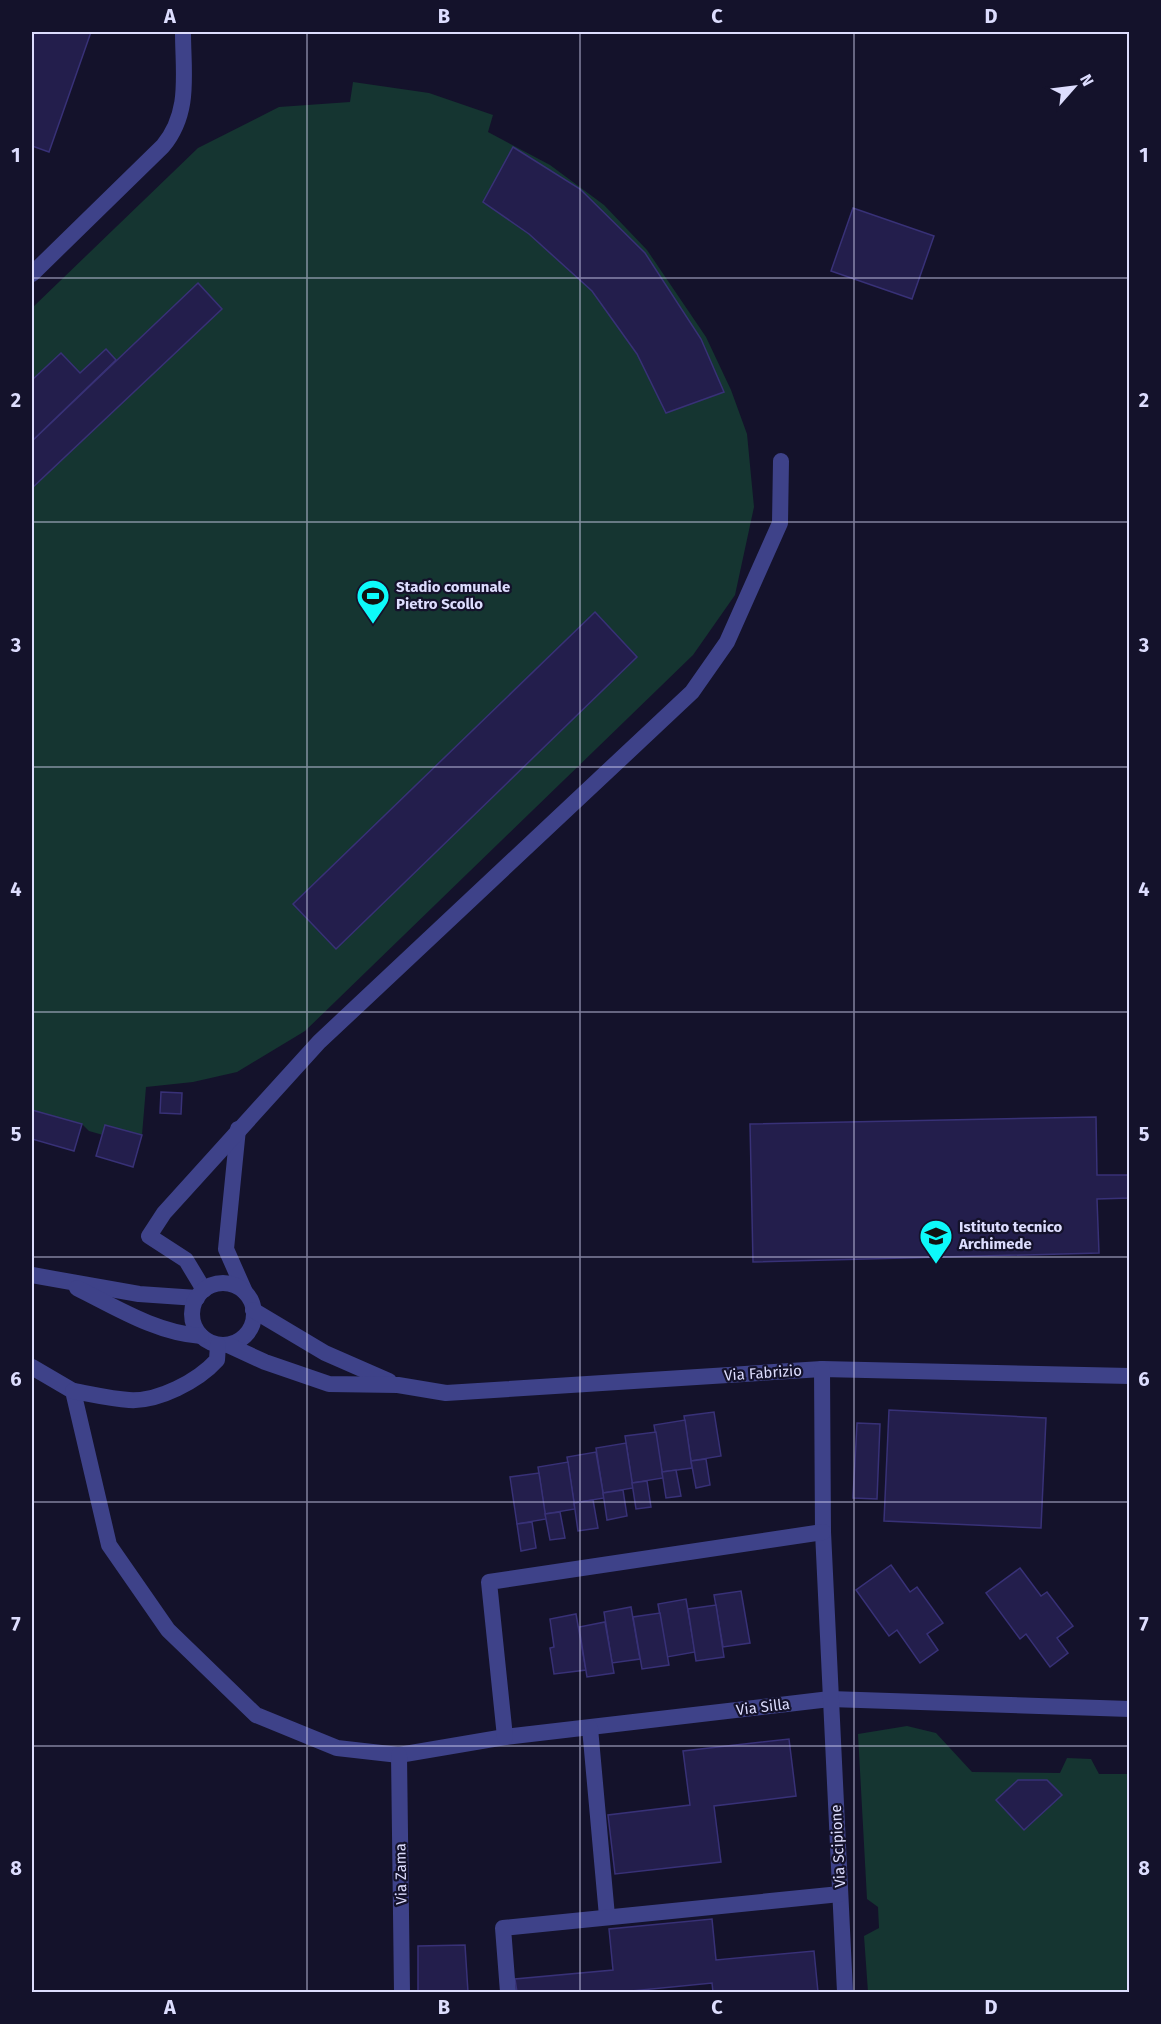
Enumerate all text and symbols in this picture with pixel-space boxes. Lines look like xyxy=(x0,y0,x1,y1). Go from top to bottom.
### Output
text: A xyxy=(163,4,177,28)
text: B xyxy=(438,4,450,28)
text: C xyxy=(711,4,723,28)
text: D xyxy=(984,4,998,28)
north arrow xyxy=(1044,57,1104,117)
text: N xyxy=(1076,71,1098,89)
text: 1 xyxy=(11,143,21,167)
text: 1 xyxy=(1139,143,1149,167)
text: 2 xyxy=(11,388,21,412)
text: 2 xyxy=(1139,388,1149,412)
sports icon: Stadio comunale Pietro Scollo xyxy=(355,578,391,625)
place label: Stadio comunale Pietro Scollo xyxy=(396,578,510,613)
text: 3 xyxy=(10,633,21,657)
text: 3 xyxy=(1138,633,1149,657)
text: 4 xyxy=(10,877,22,901)
text: 4 xyxy=(1138,877,1150,901)
text: 5 xyxy=(11,1122,22,1146)
text: 5 xyxy=(1139,1122,1150,1146)
school or university icon: Istituto tecnico Archimede xyxy=(918,1218,954,1265)
place label: Istituto tecnico Archimede xyxy=(958,1218,1063,1253)
street label: Via Fabrizio xyxy=(724,1361,802,1385)
text: 6 xyxy=(10,1367,22,1391)
text: 6 xyxy=(1138,1367,1150,1391)
text: 7 xyxy=(11,1612,21,1636)
text: 7 xyxy=(1139,1612,1149,1636)
street label: Via Silla xyxy=(735,1695,791,1719)
street label: Via Scipione xyxy=(827,1804,849,1888)
street label: Via Zama xyxy=(391,1843,411,1905)
text: 8 xyxy=(10,1856,22,1880)
text: 8 xyxy=(1138,1856,1150,1880)
text: A xyxy=(163,1995,177,2019)
text: B xyxy=(438,1995,450,2019)
text: C xyxy=(711,1995,723,2019)
text: D xyxy=(984,1995,998,2019)

